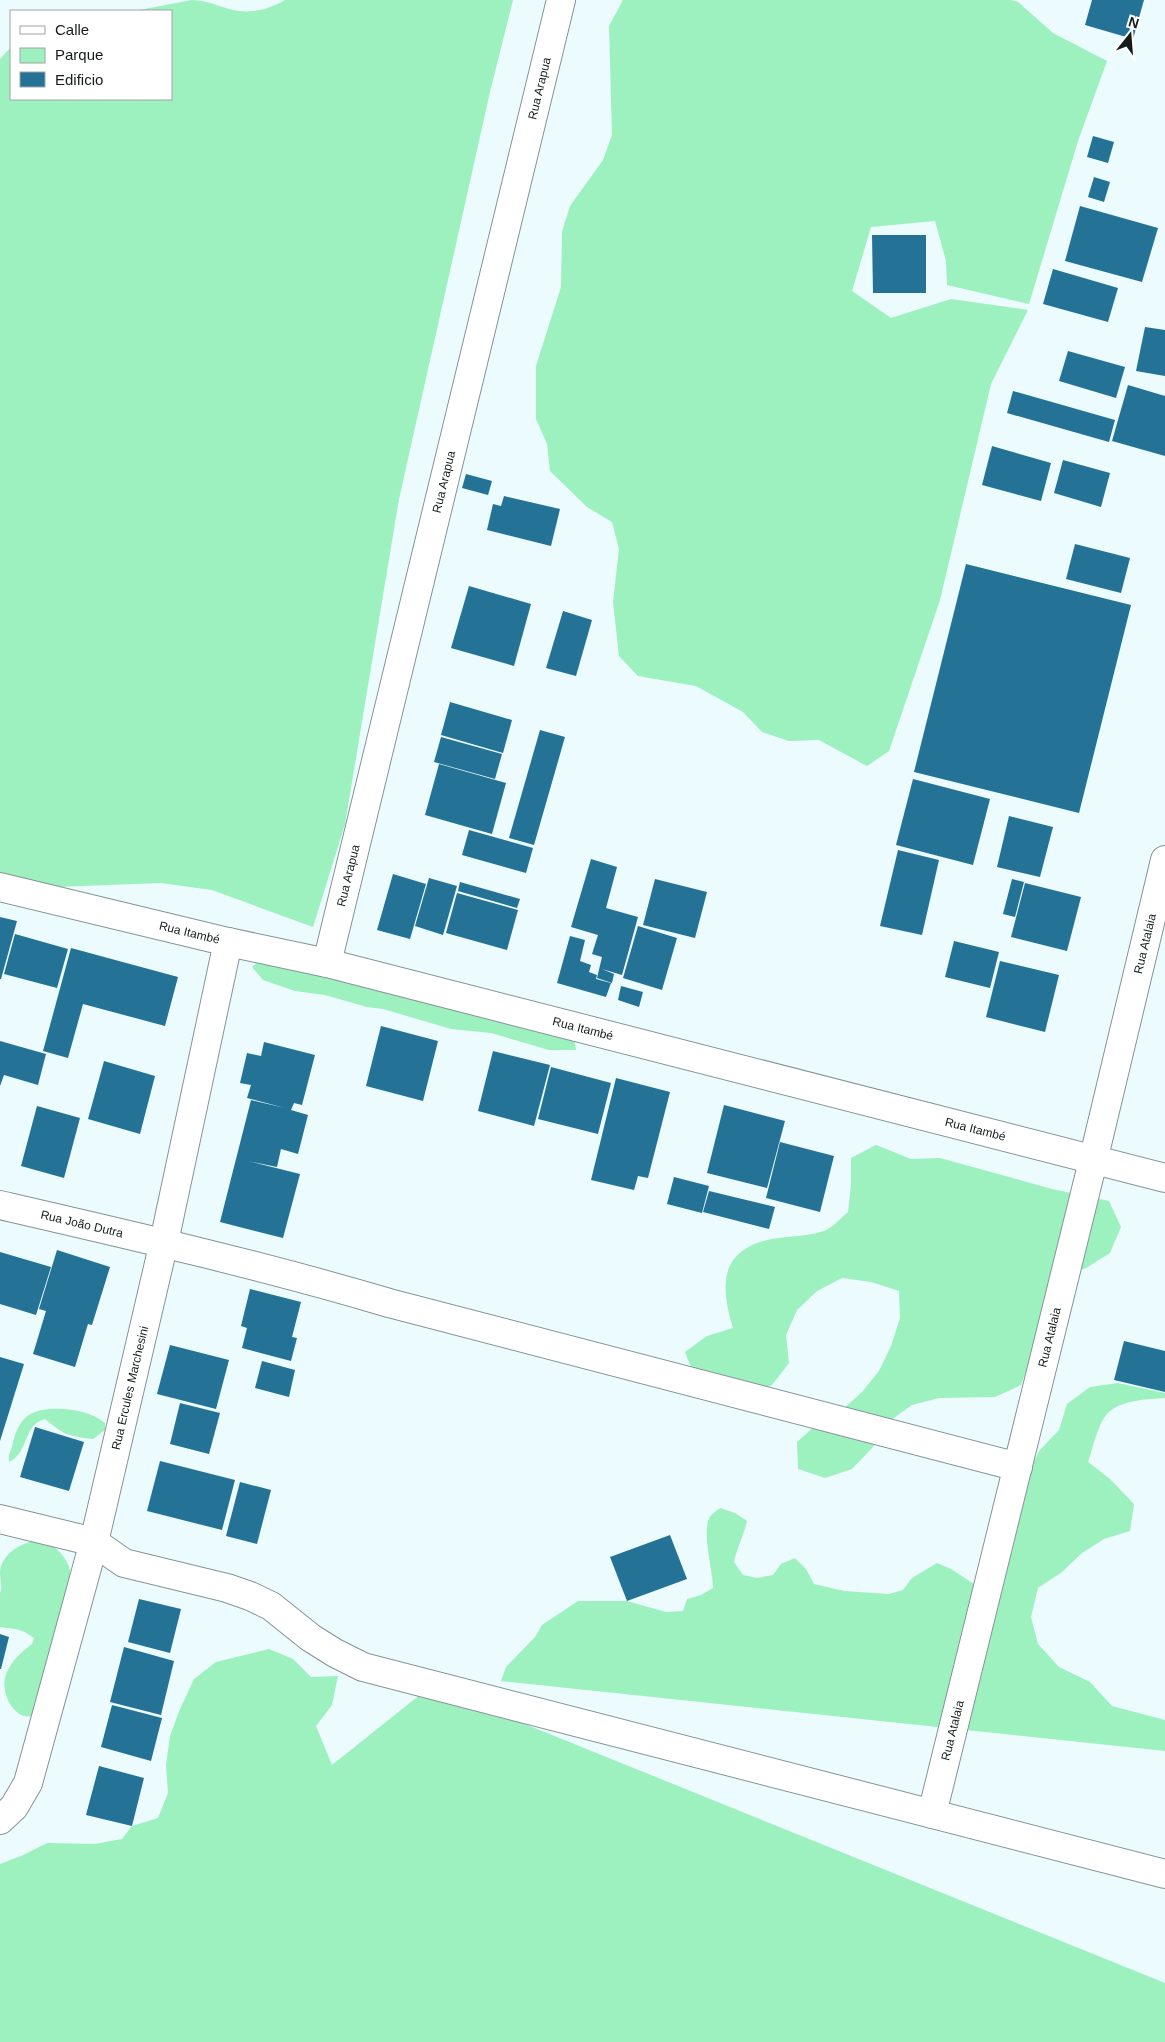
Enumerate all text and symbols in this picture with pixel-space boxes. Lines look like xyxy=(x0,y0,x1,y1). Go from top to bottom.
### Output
legend xyxy=(10,10,172,100)
north arrow xyxy=(1105,10,1155,60)
text: N xyxy=(1127,13,1141,32)
text: Calle xyxy=(55,21,89,38)
text: Parque xyxy=(55,46,103,63)
street label: Rua Arapua xyxy=(525,56,554,121)
text: Edificio xyxy=(55,71,103,88)
street label: Rua Arapua xyxy=(430,449,458,514)
street label: Rua Arapua xyxy=(334,843,363,908)
street label: Rua Atalaia xyxy=(1131,912,1159,975)
street label: Rua Itambé xyxy=(158,919,222,947)
street label: Rua Itambé xyxy=(551,1014,615,1043)
street label: Rua Itambé xyxy=(943,1115,1007,1144)
street label: Rua João Dutra xyxy=(39,1208,125,1240)
street label: Rua Atalaia xyxy=(1035,1305,1064,1369)
street label: Rua Ercules Marchesini xyxy=(109,1325,151,1451)
street label: Rua Atalaia xyxy=(938,1699,967,1762)

